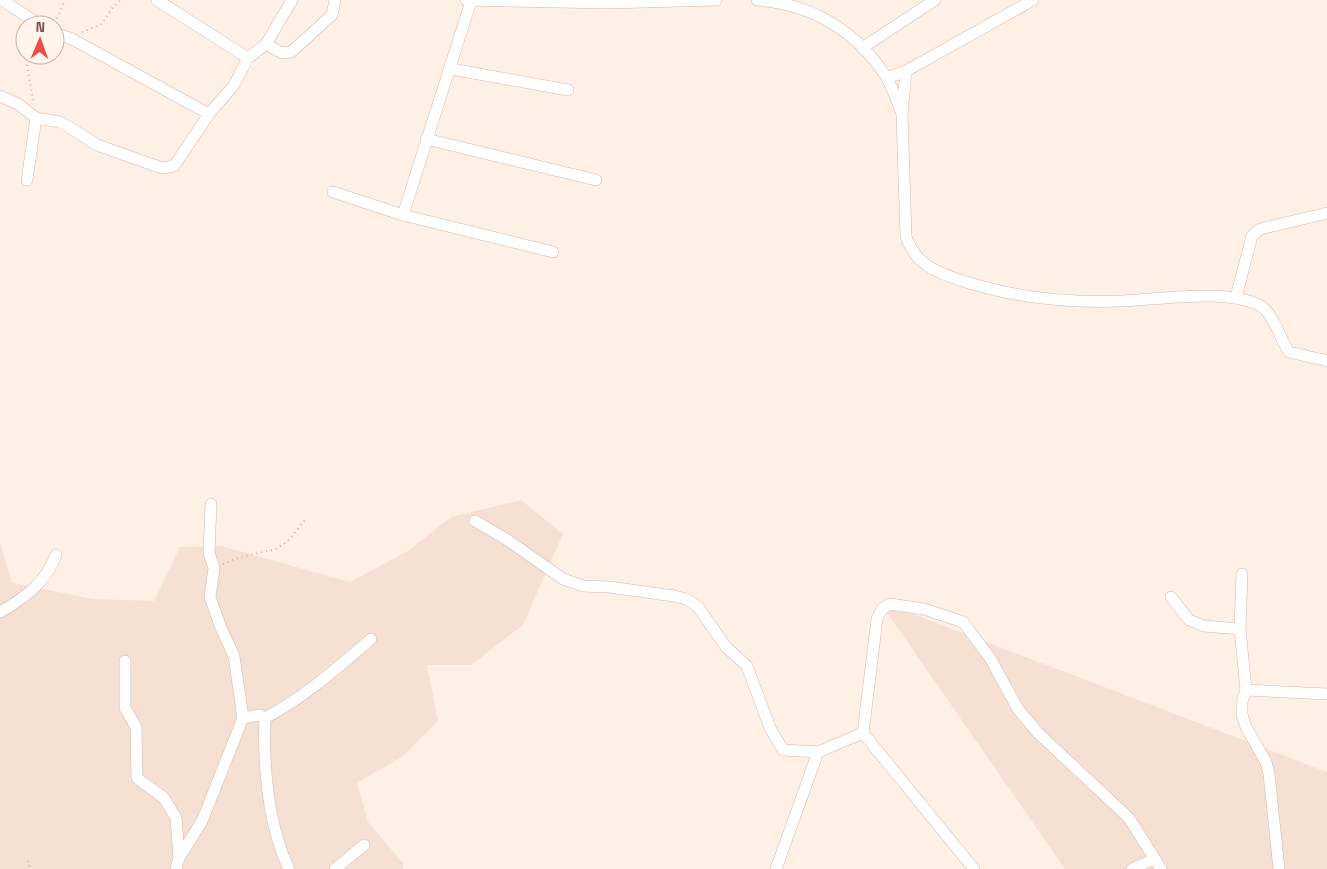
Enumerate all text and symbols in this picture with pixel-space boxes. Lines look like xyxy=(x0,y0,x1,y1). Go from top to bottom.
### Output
north arrow xyxy=(15,15,65,65)
text: N xyxy=(35,18,45,36)

